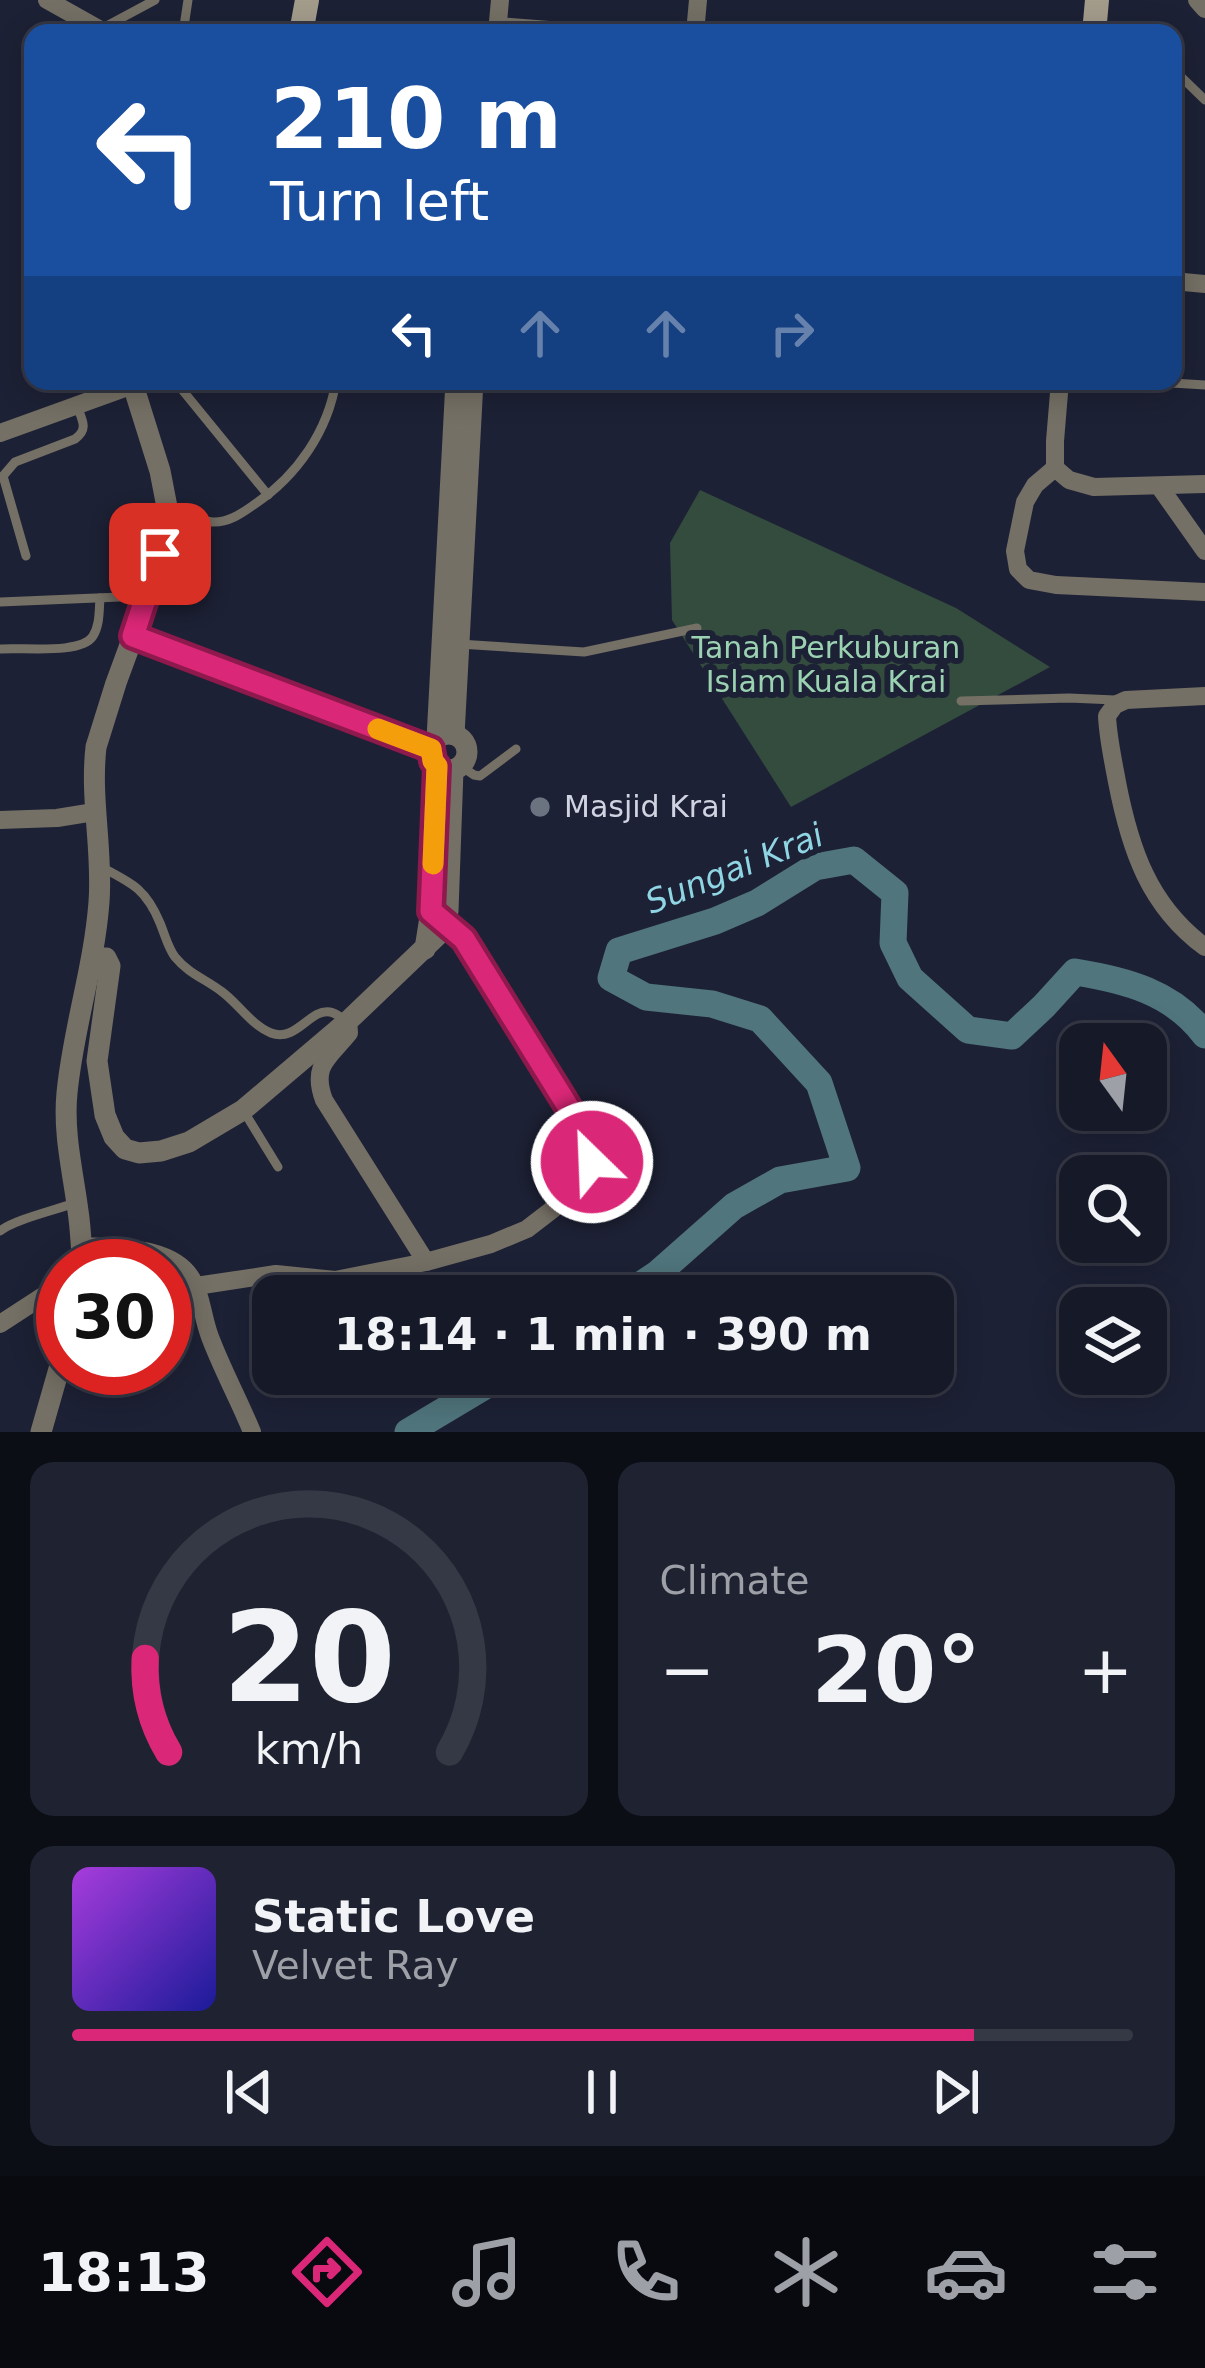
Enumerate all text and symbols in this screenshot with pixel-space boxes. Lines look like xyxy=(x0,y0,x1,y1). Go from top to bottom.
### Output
text: 210 m xyxy=(270,70,562,168)
icon: left xyxy=(72,72,228,228)
text: Turn left xyxy=(270,170,489,233)
icon: left xyxy=(381,300,447,366)
icon: ahead xyxy=(507,300,573,366)
icon: ahead xyxy=(633,300,699,366)
icon: right xyxy=(759,300,825,366)
pin xyxy=(109,503,211,605)
icon: arrive xyxy=(127,521,193,587)
park label: Tanah Perkuburan Islam Kuala Krai xyxy=(691,630,960,699)
place label: Masjid Krai xyxy=(564,789,728,824)
marker: Masjid Krai xyxy=(527,794,553,820)
water label: Sungai Krai xyxy=(640,815,829,922)
north arrow xyxy=(1059,1023,1167,1131)
map controls xyxy=(1059,1023,1167,1395)
position arrow xyxy=(529,1099,655,1225)
button: search xyxy=(1059,1155,1167,1263)
speed limit sign: 30 xyxy=(36,1239,192,1395)
button: layers xyxy=(1059,1287,1167,1395)
text: 18:14 · 1 min · 390 m xyxy=(334,1308,872,1361)
text: Climate xyxy=(660,1558,810,1603)
text: 20 xyxy=(222,1585,396,1730)
text: 20° xyxy=(811,1618,981,1723)
text: − xyxy=(660,1632,715,1709)
text: + xyxy=(1078,1632,1133,1709)
text: km/h xyxy=(255,1724,363,1774)
text: Static Love xyxy=(252,1890,535,1943)
text: Velvet Ray xyxy=(252,1943,458,1988)
icon: previous xyxy=(216,2059,282,2125)
icon: pause xyxy=(569,2059,635,2125)
icon: next xyxy=(923,2059,989,2125)
icon: directions xyxy=(285,2230,369,2314)
icon: music xyxy=(445,2230,529,2314)
icon: phone xyxy=(604,2230,688,2314)
icon: climate xyxy=(764,2230,848,2314)
icon: car xyxy=(924,2230,1008,2314)
icon: filters xyxy=(1083,2230,1167,2314)
text: 18:13 xyxy=(38,2241,210,2304)

